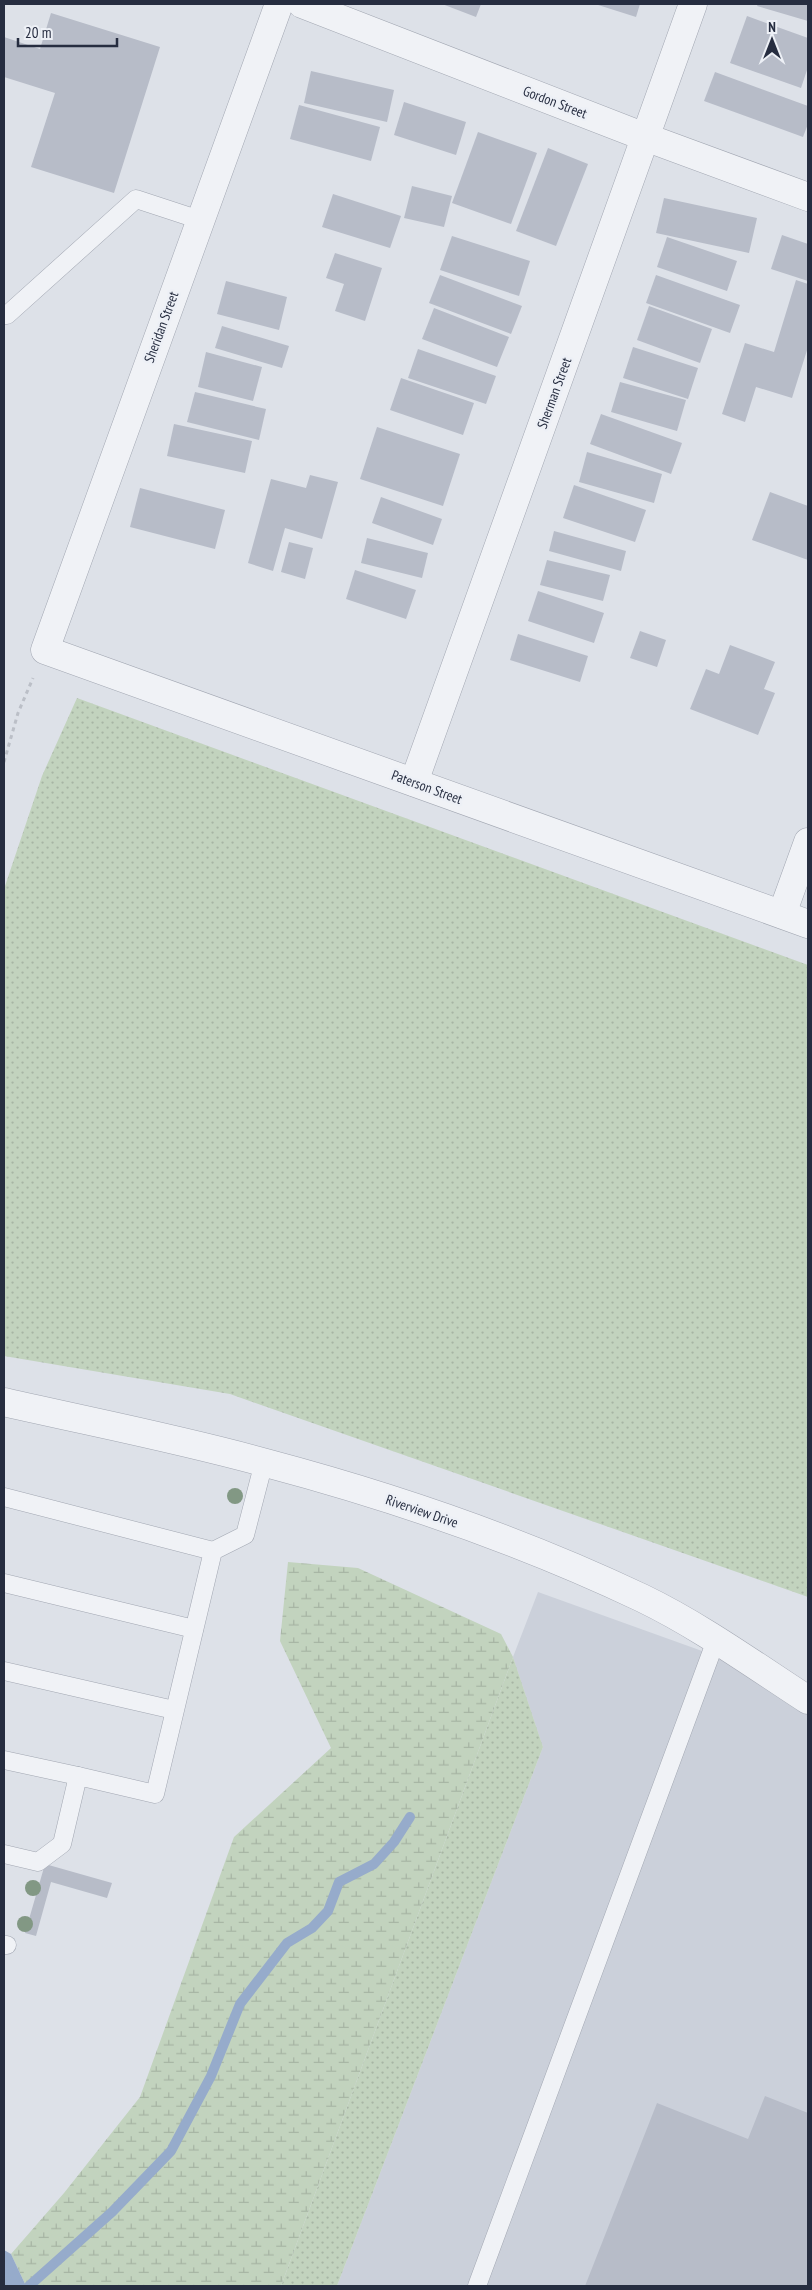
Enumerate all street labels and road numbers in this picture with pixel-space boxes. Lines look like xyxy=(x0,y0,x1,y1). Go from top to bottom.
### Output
street label: Gordon Street xyxy=(521,82,590,122)
street label: Sheridan Street xyxy=(140,289,182,365)
street label: Sherman Street xyxy=(533,355,575,431)
street label: Paterson Street xyxy=(389,766,465,808)
street label: Riverview Drive xyxy=(383,1490,461,1532)

